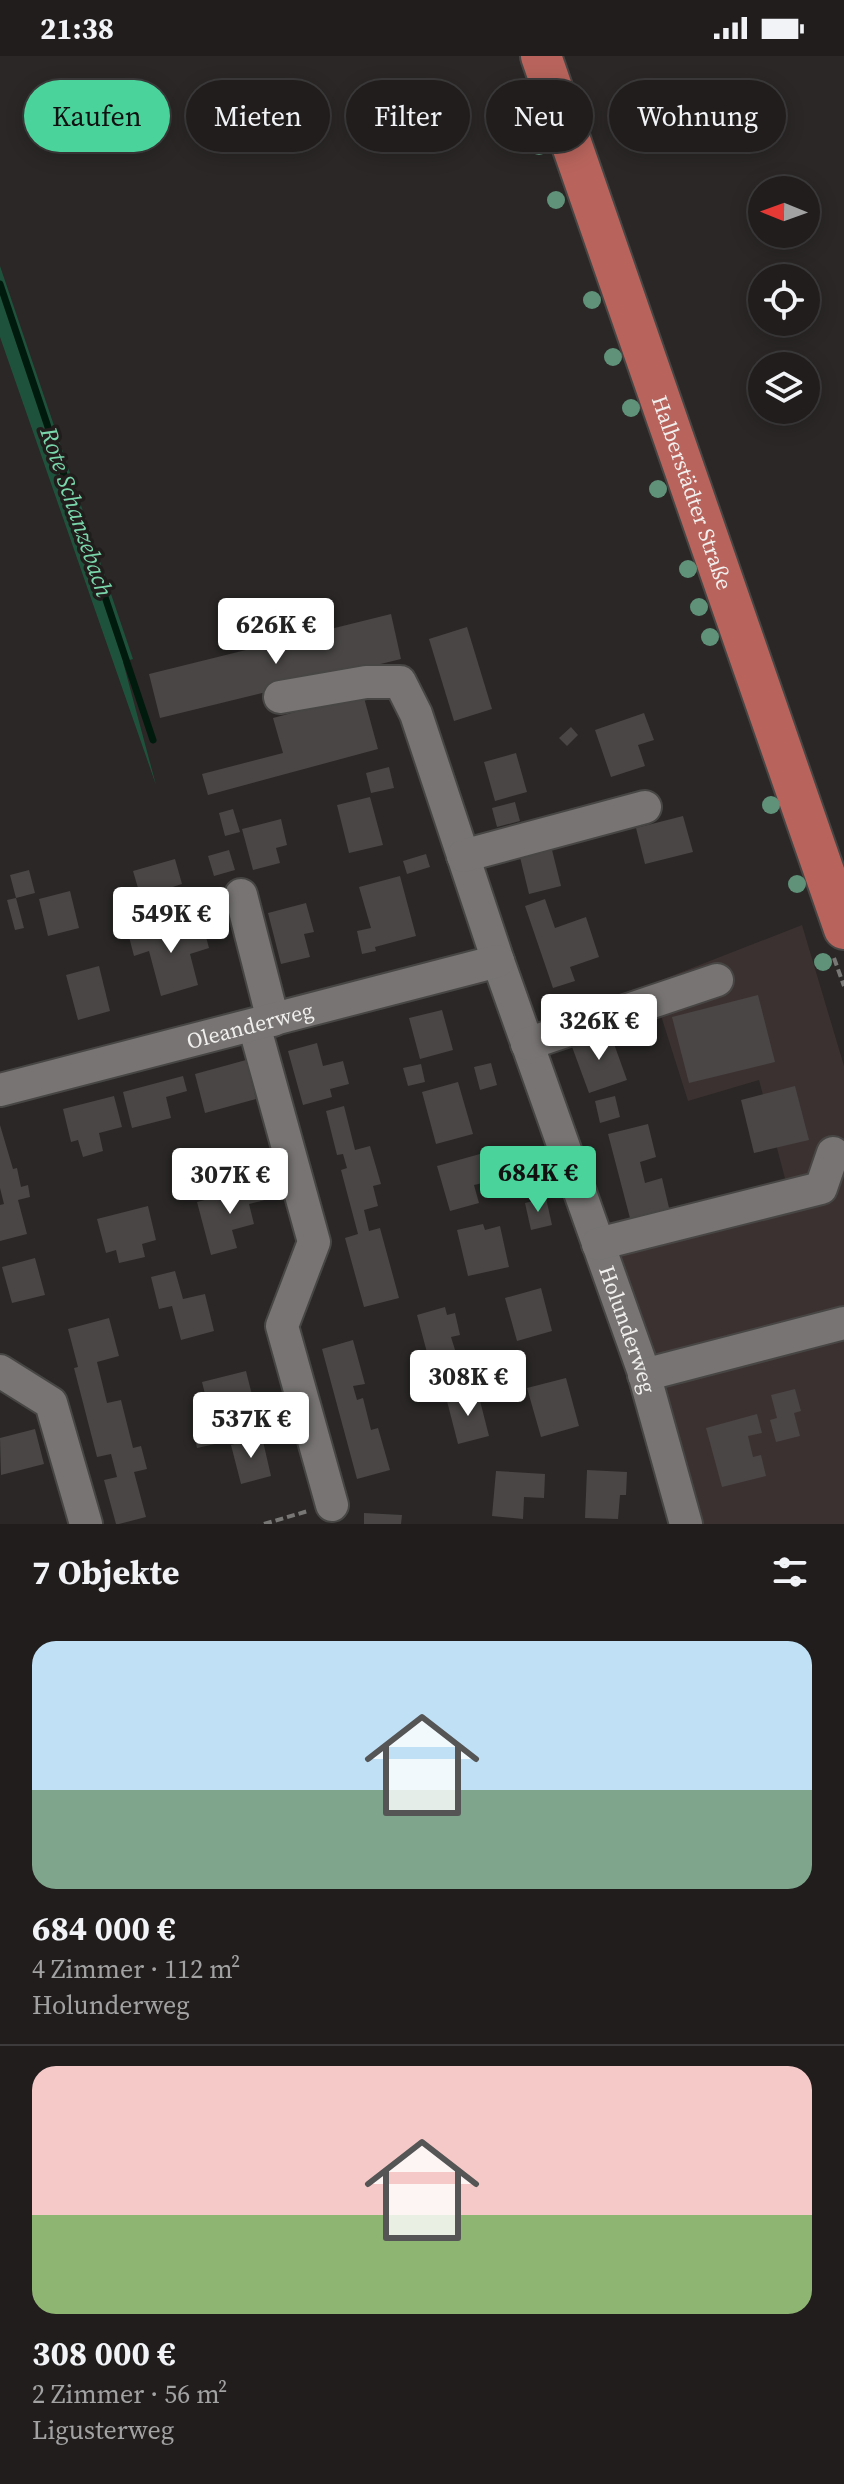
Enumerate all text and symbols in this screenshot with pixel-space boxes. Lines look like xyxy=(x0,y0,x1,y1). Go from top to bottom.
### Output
text: 21:38 xyxy=(40,8,114,49)
chip: Kaufen xyxy=(24,80,170,152)
chip: Mieten xyxy=(186,80,330,152)
chip: Filter xyxy=(346,80,470,152)
chip: Neu xyxy=(486,80,593,152)
chip: Wohnung xyxy=(609,80,786,152)
north arrow xyxy=(748,176,820,248)
map controls xyxy=(748,176,820,424)
button: locate xyxy=(748,264,820,336)
button: layers xyxy=(748,352,820,424)
street label: Halberstädter Straße xyxy=(645,391,740,594)
water label: Rote Schanzebach xyxy=(32,422,121,601)
pin: 626K € xyxy=(211,598,341,666)
text: 626K € xyxy=(236,606,316,642)
pin: 549K € xyxy=(106,887,236,955)
text: 549K € xyxy=(131,895,211,931)
pin: 326K € xyxy=(534,994,664,1062)
street label: Oleanderweg xyxy=(183,995,316,1056)
text: 326K € xyxy=(559,1002,639,1038)
pin: 684K € xyxy=(473,1146,603,1214)
pin: 307K € xyxy=(165,1148,295,1216)
text: 684K € xyxy=(498,1154,578,1190)
text: 307K € xyxy=(190,1156,270,1192)
street label: Holunderweg xyxy=(592,1261,664,1397)
pin: 308K € xyxy=(403,1350,533,1418)
text: 308K € xyxy=(428,1358,508,1394)
pin: 537K € xyxy=(186,1392,316,1460)
text: 537K € xyxy=(211,1400,291,1436)
text: 7 Objekte xyxy=(32,1549,180,1595)
icon: filters xyxy=(768,1550,812,1594)
icon: home xyxy=(350,1693,494,1837)
text: 684 000 € xyxy=(32,1905,176,1951)
text: 4 Zimmer · 112 m² xyxy=(32,1951,240,1987)
text: Holunderweg xyxy=(32,1987,190,2023)
icon: home xyxy=(350,2118,494,2262)
text: 308 000 € xyxy=(32,2330,176,2376)
text: 2 Zimmer · 56 m² xyxy=(32,2376,227,2412)
text: Ligusterweg xyxy=(32,2412,174,2448)

